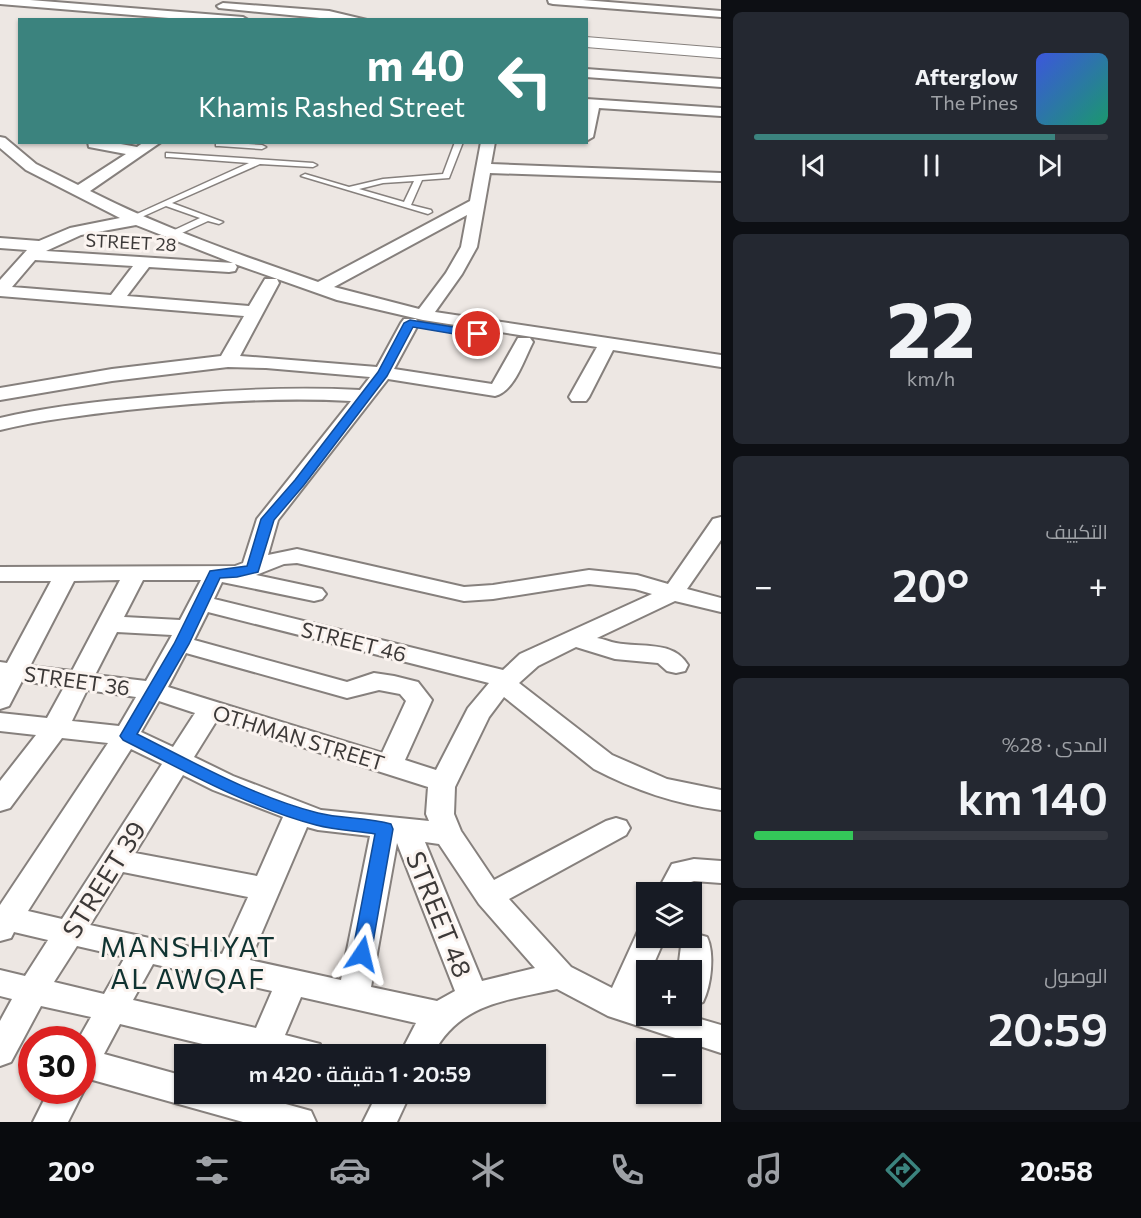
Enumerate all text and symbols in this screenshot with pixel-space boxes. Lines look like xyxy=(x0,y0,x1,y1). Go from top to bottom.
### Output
text: 40 m xyxy=(367,38,465,90)
icon: left xyxy=(486,42,564,120)
text: Afterglow xyxy=(915,63,1018,90)
text: Khamis Rashed Street xyxy=(198,90,465,123)
text: The Pines xyxy=(931,90,1018,114)
icon: previous xyxy=(797,149,830,182)
icon: pause xyxy=(915,149,948,182)
icon: next xyxy=(1033,149,1066,182)
street label: STREET 28 xyxy=(85,229,177,255)
text: 22 xyxy=(887,279,975,374)
pin xyxy=(452,308,503,359)
icon: arrive xyxy=(461,317,494,350)
text: km/h xyxy=(907,366,955,390)
text: التكييف xyxy=(1045,519,1108,543)
text: 20° xyxy=(892,556,969,611)
text: − xyxy=(754,564,773,605)
text: + xyxy=(1089,564,1108,605)
street label: STREET 46 xyxy=(299,616,409,666)
street label: STREET 36 xyxy=(22,660,132,700)
street label: OTHMAN STREET xyxy=(210,699,388,775)
text: المدى · 28% xyxy=(1002,732,1108,756)
text: 140 km xyxy=(958,769,1108,824)
street label: STREET 39 xyxy=(55,815,151,943)
street label: STREET 48 xyxy=(401,847,479,981)
map controls xyxy=(636,882,702,1104)
button: layers xyxy=(636,882,702,948)
position arrow xyxy=(330,922,394,986)
district label: MANSHIYAT AL AWQAF xyxy=(100,929,276,995)
button: + xyxy=(636,960,702,1026)
text: الوصول xyxy=(1044,963,1108,987)
text: 20:59 xyxy=(988,1000,1108,1055)
speed limit sign: 30 xyxy=(18,1026,96,1104)
button: − xyxy=(636,1038,702,1104)
text: 20:59 · 1 دقيقة · 420 m xyxy=(249,1060,471,1087)
icon: filters xyxy=(191,1149,233,1191)
icon: car xyxy=(329,1149,371,1191)
icon: climate xyxy=(467,1149,509,1191)
icon: phone xyxy=(606,1149,648,1191)
icon: music xyxy=(744,1149,786,1191)
icon: directions xyxy=(882,1149,924,1191)
text: 20° xyxy=(48,1154,95,1187)
text: 20:58 xyxy=(1020,1154,1093,1187)

